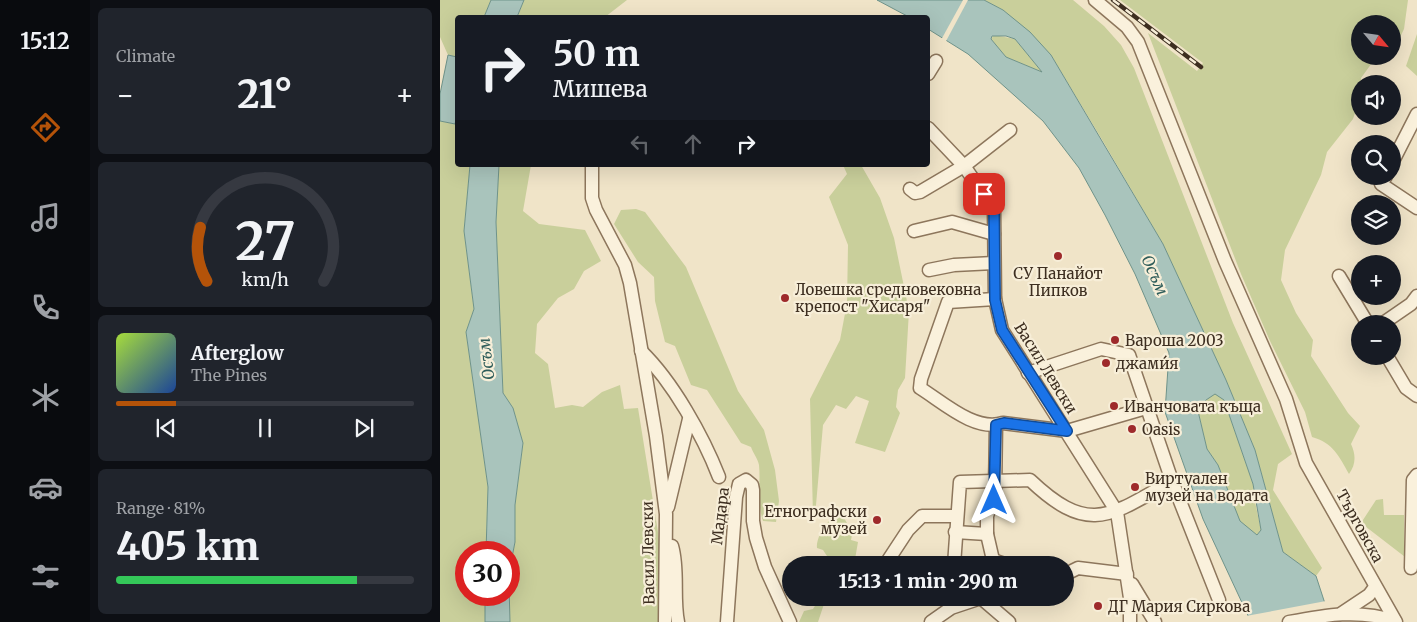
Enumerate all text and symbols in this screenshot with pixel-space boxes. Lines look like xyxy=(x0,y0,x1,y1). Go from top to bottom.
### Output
north arrow xyxy=(1351,15,1401,65)
map controls xyxy=(1351,15,1401,365)
text: 15:12 xyxy=(20,27,70,55)
text: 50 m xyxy=(553,32,640,76)
icon: right xyxy=(470,35,535,100)
text: Climate xyxy=(116,46,175,66)
text: 21° xyxy=(237,71,293,118)
text: Мишева xyxy=(553,75,648,103)
button: sound xyxy=(1351,75,1401,125)
text: − xyxy=(116,77,135,113)
text: + xyxy=(395,77,414,113)
icon: directions xyxy=(28,110,63,145)
icon: left xyxy=(626,130,654,158)
icon: ahead xyxy=(679,130,707,158)
icon: right xyxy=(732,130,760,158)
button: search xyxy=(1351,135,1401,185)
pin xyxy=(963,173,1005,215)
icon: arrive xyxy=(970,180,998,208)
button: layers xyxy=(1351,195,1401,245)
icon: music xyxy=(28,200,63,235)
text: 27 xyxy=(235,209,295,274)
marker: СУ Панайот Пипков xyxy=(1052,250,1064,262)
water label: Осъм xyxy=(1137,252,1173,298)
button: + xyxy=(1351,255,1401,305)
place label: СУ Панайот Пипков xyxy=(1013,264,1103,300)
text: km/h xyxy=(241,268,289,291)
place label: Ловешка средновековна крепост "Хисаря" xyxy=(795,280,981,316)
icon: phone xyxy=(28,290,63,325)
marker: Ловешка средновековна крепост "Хисаря" xyxy=(779,292,791,304)
button: − xyxy=(1351,315,1401,365)
street label: Васил Левски xyxy=(1010,319,1082,417)
place label: Вароша 2003 xyxy=(1125,331,1224,350)
marker: Вароша 2003 xyxy=(1109,334,1121,346)
water label: Осъм xyxy=(474,337,498,381)
text: Afterglow xyxy=(191,341,284,365)
place label: джами́я xyxy=(1115,354,1179,373)
marker: джами́я xyxy=(1100,357,1112,369)
text: The Pines xyxy=(191,365,267,385)
icon: climate xyxy=(28,380,63,415)
place label: Иванчовата къща xyxy=(1124,397,1261,416)
marker: Иванчовата къща xyxy=(1108,400,1120,412)
icon: previous xyxy=(152,414,180,442)
icon: pause xyxy=(251,414,279,442)
icon: next xyxy=(350,414,378,442)
place label: Oasis xyxy=(1142,420,1180,439)
marker: Oasis xyxy=(1126,423,1138,435)
place label: Виртуален музей на водата xyxy=(1145,469,1269,505)
icon: car xyxy=(28,470,63,505)
position arrow xyxy=(967,473,1019,525)
marker: Виртуален музей на водата xyxy=(1129,481,1141,493)
street label: Мадара xyxy=(707,486,733,546)
street label: Търговска xyxy=(1332,486,1388,566)
text: Range · 81% xyxy=(116,498,205,518)
street label: Васил Левски xyxy=(638,501,658,605)
place label: Етнографски музей xyxy=(764,502,867,538)
marker: Етнографски музей xyxy=(871,514,883,526)
text: 405 km xyxy=(116,523,259,570)
speed limit sign: 30 xyxy=(455,541,520,606)
icon: filters xyxy=(28,559,63,594)
text: 15:13 · 1 min · 290 m xyxy=(839,569,1017,593)
place label: ДГ Мария Сиркова xyxy=(1108,597,1250,616)
marker: ДГ Мария Сиркова xyxy=(1092,600,1104,612)

